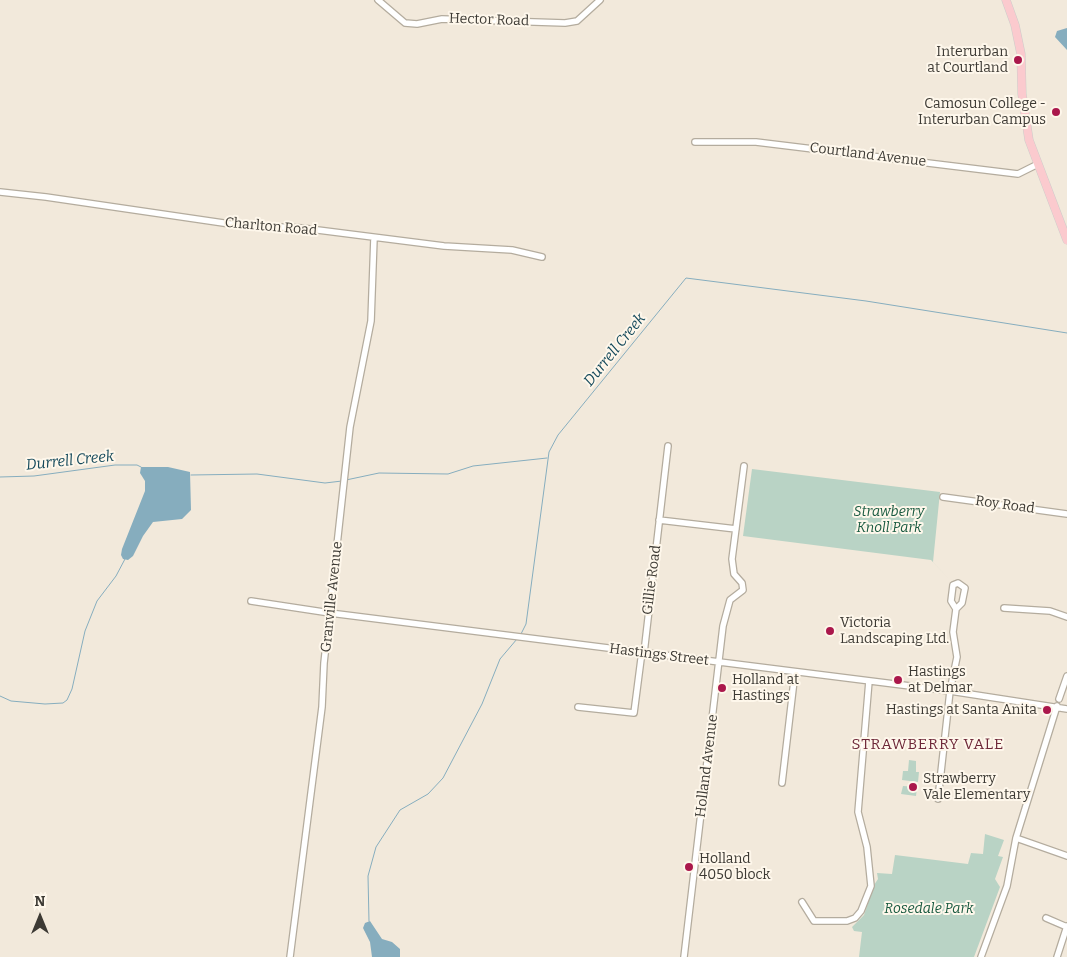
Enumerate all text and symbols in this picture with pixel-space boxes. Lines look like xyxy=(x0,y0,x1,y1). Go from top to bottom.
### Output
street label: Hector Road xyxy=(449,10,529,30)
place label: Interurban at Courtland xyxy=(927,44,1008,76)
marker: Interurban at Courtland xyxy=(1012,54,1024,66)
place label: Camosun College - Interurban Campus xyxy=(918,96,1046,128)
marker: Camosun College - Interurban Campus xyxy=(1050,106,1062,118)
street label: Courtland Avenue xyxy=(809,140,927,170)
street label: Charlton Road xyxy=(224,215,318,239)
water label: Durrell Creek xyxy=(580,310,650,390)
water label: Durrell Creek xyxy=(25,447,115,475)
street label: Roy Road xyxy=(974,493,1036,517)
park label: Strawberry Knoll Park xyxy=(854,504,924,536)
street label: Granville Avenue xyxy=(318,541,346,653)
street label: Gillie Road xyxy=(639,544,665,616)
place label: Victoria Landscaping Ltd. xyxy=(840,615,949,648)
marker: Victoria Landscaping Ltd. xyxy=(824,625,836,637)
street label: Hastings Street xyxy=(608,641,710,669)
place label: Hastings at Delmar xyxy=(908,664,972,696)
place label: Holland at Hastings xyxy=(732,672,799,704)
marker: Hastings at Delmar xyxy=(892,674,904,686)
marker: Holland at Hastings xyxy=(716,682,728,694)
place label: Hastings at Santa Anita xyxy=(886,702,1037,718)
marker: Hastings at Santa Anita xyxy=(1041,704,1053,716)
street label: Holland Avenue xyxy=(692,714,722,818)
district label: STRAWBERRY VALE xyxy=(850,736,1006,754)
place label: Strawberry Vale Elementary xyxy=(923,771,1030,804)
marker: Strawberry Vale Elementary xyxy=(907,781,919,793)
place label: Holland 4050 block xyxy=(699,851,770,884)
marker: Holland 4050 block xyxy=(683,861,695,873)
north arrow xyxy=(15,892,65,942)
text: N xyxy=(35,893,45,910)
park label: Rosedale Park xyxy=(884,901,974,917)

